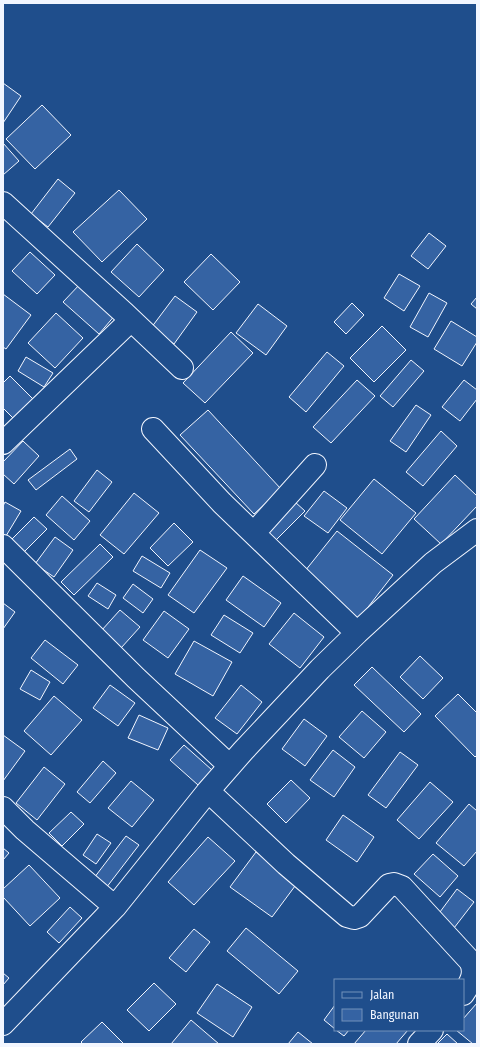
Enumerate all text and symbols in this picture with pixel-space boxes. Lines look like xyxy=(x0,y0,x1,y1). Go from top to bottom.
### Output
legend xyxy=(334,979,464,1031)
text: Jalan xyxy=(370,988,394,1002)
text: Bangunan xyxy=(370,1008,419,1022)

